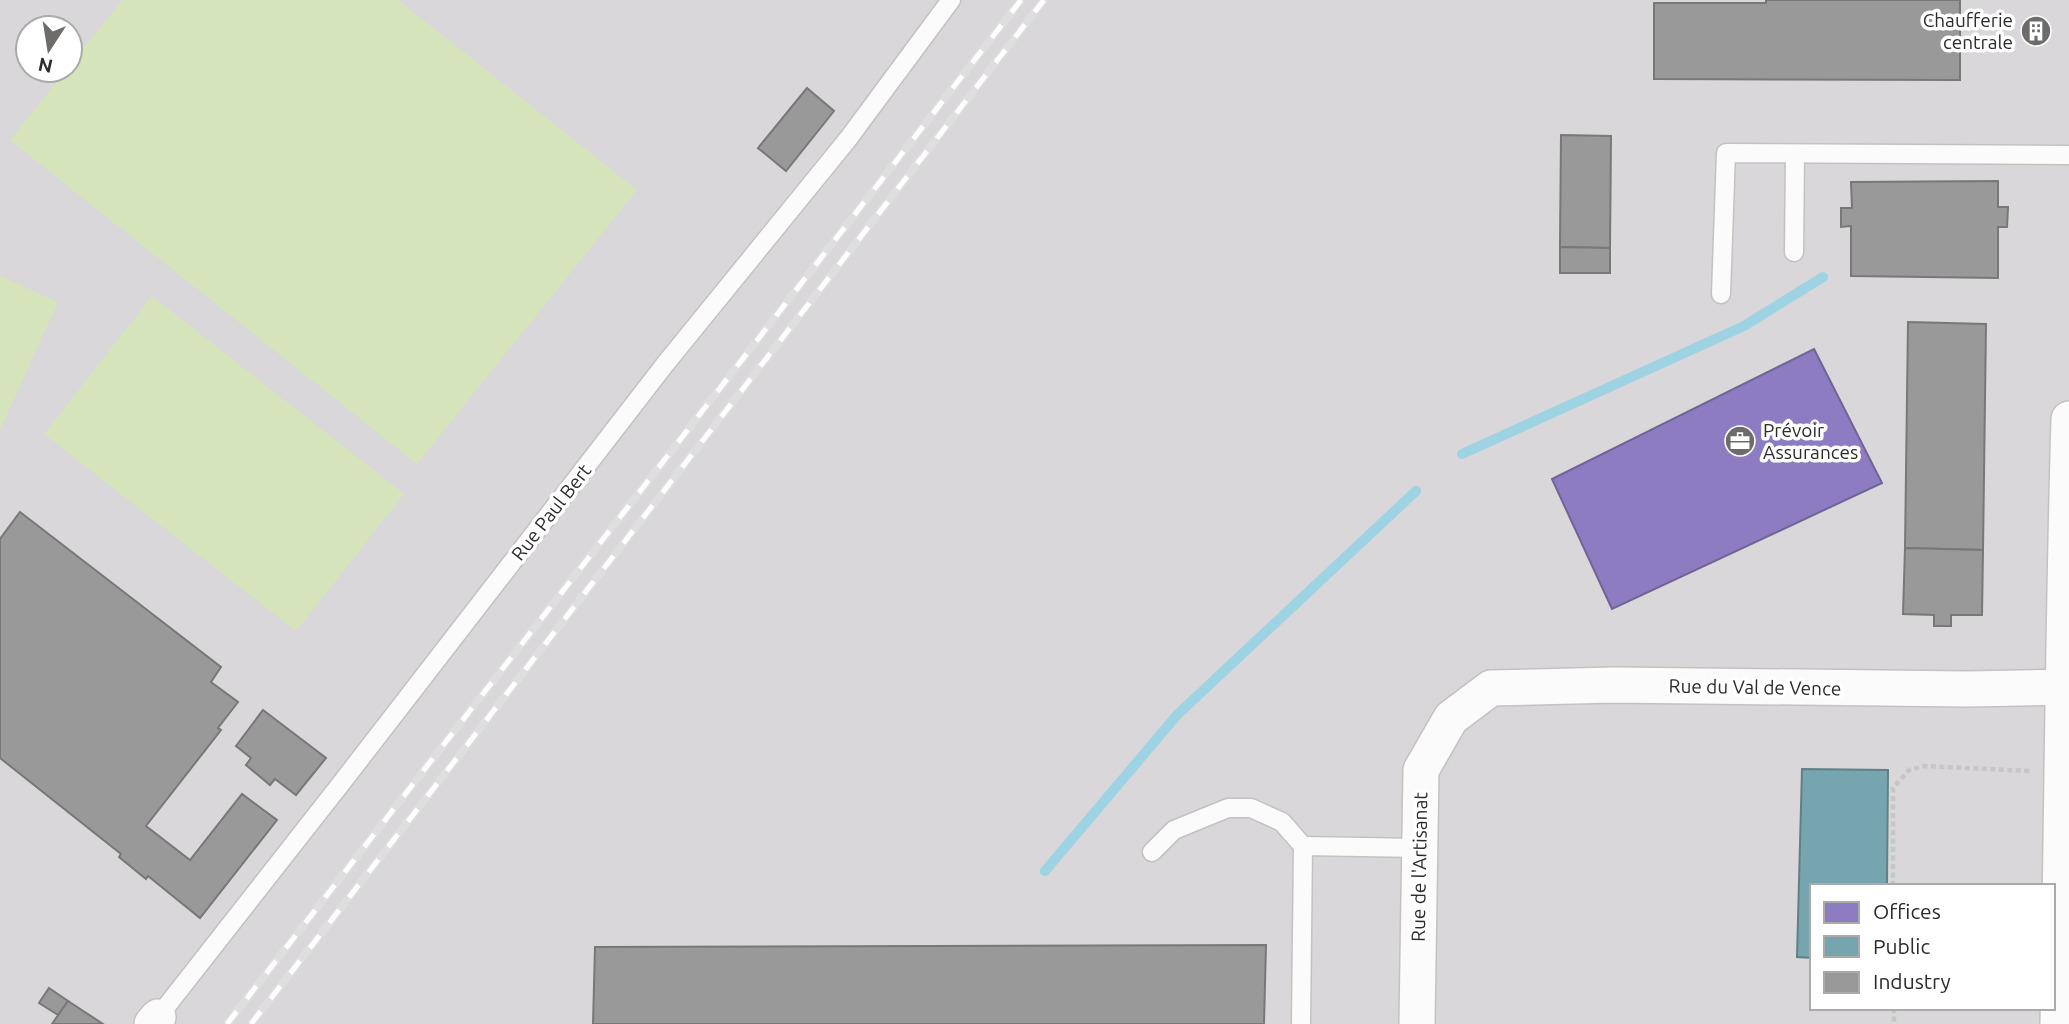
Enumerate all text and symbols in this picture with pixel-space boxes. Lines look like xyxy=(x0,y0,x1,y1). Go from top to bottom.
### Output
place label: Chaufferie centrale xyxy=(1923,9,2013,53)
north arrow xyxy=(14,14,84,84)
building icon: Chaufferie centrale xyxy=(2019,14,2053,48)
text: N xyxy=(36,53,55,78)
place label: Prévoir Assurances xyxy=(1763,419,1858,463)
office icon: Prévoir Assurances xyxy=(1723,424,1757,458)
street label: Rue Paul Bert xyxy=(507,459,596,564)
street label: Rue du Val de Vence xyxy=(1669,674,1841,700)
street label: Rue de l'Artisanat xyxy=(1407,792,1431,942)
legend xyxy=(1810,884,2055,1010)
text: Offices xyxy=(1873,899,1941,923)
text: Public xyxy=(1873,934,1930,958)
text: Industry xyxy=(1873,969,1951,993)

